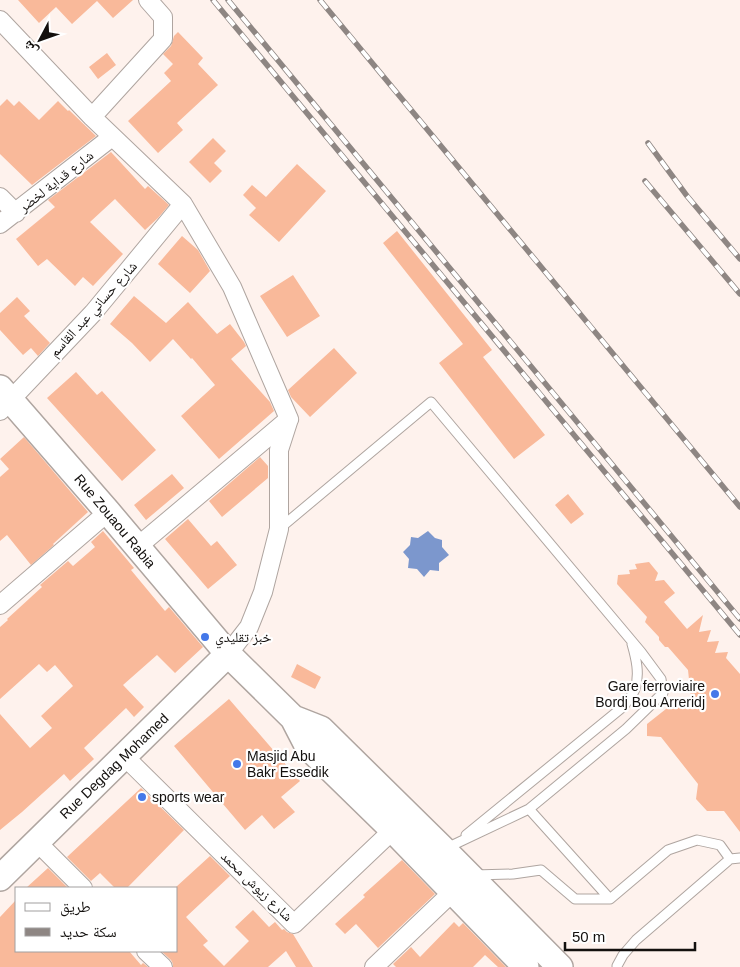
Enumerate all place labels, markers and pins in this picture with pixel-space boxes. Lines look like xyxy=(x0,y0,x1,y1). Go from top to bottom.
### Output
place label: خبز تقليدي xyxy=(215,629,272,649)
marker: خبز تقليدي xyxy=(199,631,211,643)
place label: Gare ferroviaire Bordj Bou Arreridj xyxy=(595,678,705,710)
marker: Gare ferroviaire Bordj Bou Arreridj xyxy=(709,688,721,700)
place label: Masjid Abu Bakr Essedik xyxy=(247,748,330,780)
marker: Masjid Abu Bakr Essedik xyxy=(231,758,243,770)
place label: sports wear xyxy=(152,789,225,805)
marker: sports wear xyxy=(136,791,148,803)

